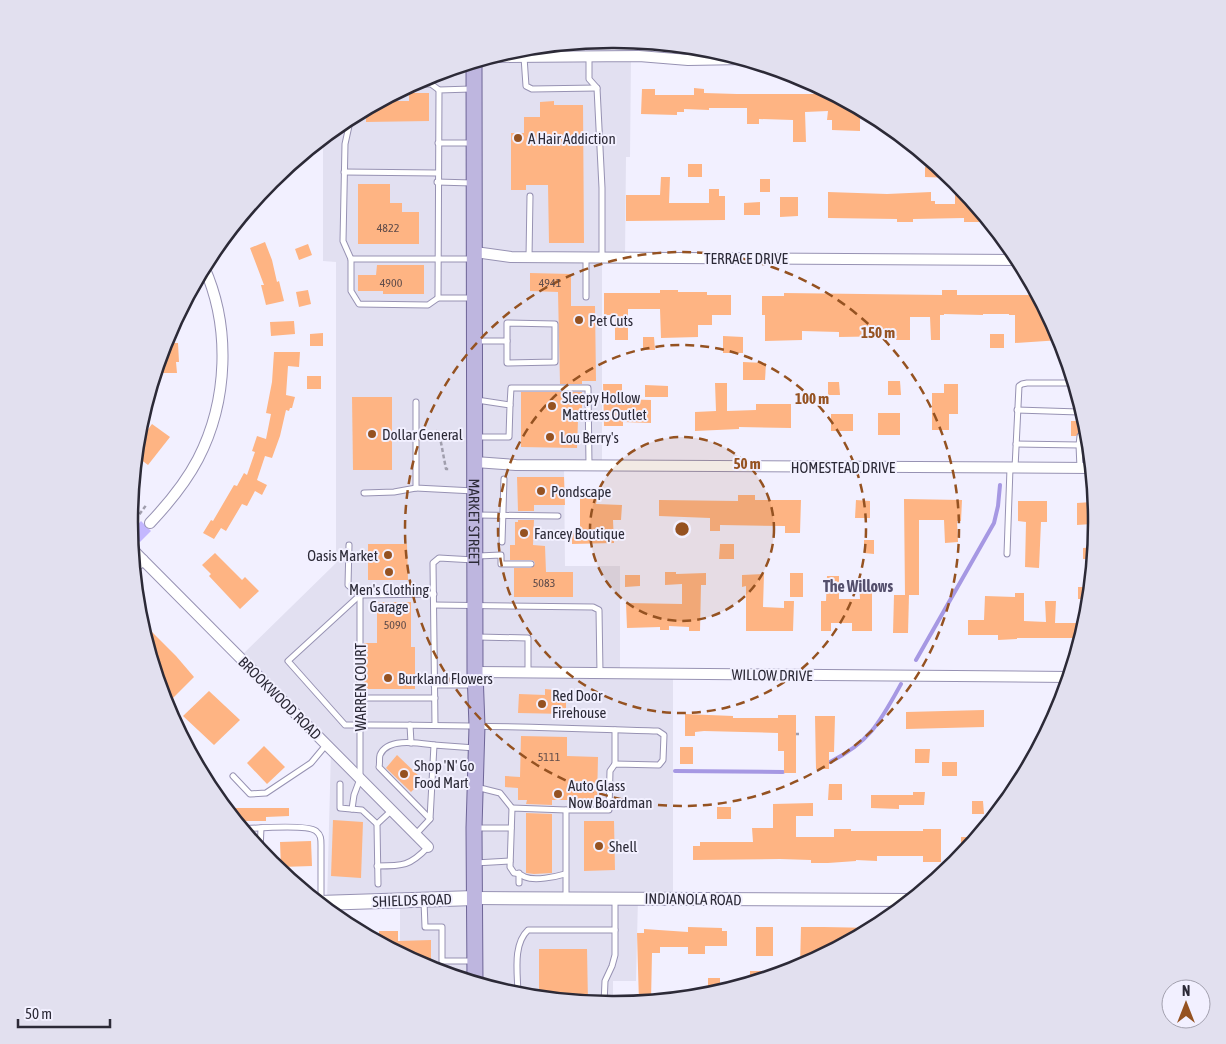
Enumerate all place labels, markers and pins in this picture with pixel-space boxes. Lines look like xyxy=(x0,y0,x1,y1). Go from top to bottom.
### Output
place label: A Hair Addiction xyxy=(528,130,616,147)
marker: A Hair Addiction xyxy=(512,132,524,144)
place label: Pet Cuts xyxy=(589,312,633,329)
marker: Pet Cuts xyxy=(573,314,585,326)
place label: Sleepy Hollow Mattress Outlet xyxy=(562,389,647,423)
marker: Sleepy Hollow Mattress Outlet xyxy=(546,400,558,412)
place label: Dollar General xyxy=(382,426,463,443)
marker: Dollar General xyxy=(366,428,378,440)
place label: Lou Berry's xyxy=(560,429,619,446)
marker: Lou Berry's xyxy=(544,431,556,443)
place label: Pondscape xyxy=(551,483,612,500)
marker: Pondscape xyxy=(535,485,547,497)
centre of rings xyxy=(673,520,691,538)
place label: Fancey Boutique xyxy=(534,525,625,542)
marker: Fancey Boutique xyxy=(518,527,530,539)
place label: Oasis Market xyxy=(307,547,378,564)
marker: Oasis Market xyxy=(382,549,394,561)
marker: Men's Clothing Garage xyxy=(383,566,395,578)
place label: Men's Clothing Garage xyxy=(349,581,430,615)
place label: Burkland Flowers xyxy=(398,670,493,687)
marker: Burkland Flowers xyxy=(382,672,394,684)
place label: Red Door Firehouse xyxy=(552,687,607,721)
marker: Red Door Firehouse xyxy=(536,698,548,710)
place label: Shop 'N' Go Food Mart xyxy=(414,757,475,791)
marker: Shop 'N' Go Food Mart xyxy=(398,768,410,780)
place label: Auto Glass Now Boardman xyxy=(568,777,652,811)
marker: Auto Glass Now Boardman xyxy=(552,788,564,800)
place label: Shell xyxy=(609,838,637,855)
marker: Shell xyxy=(593,840,605,852)

